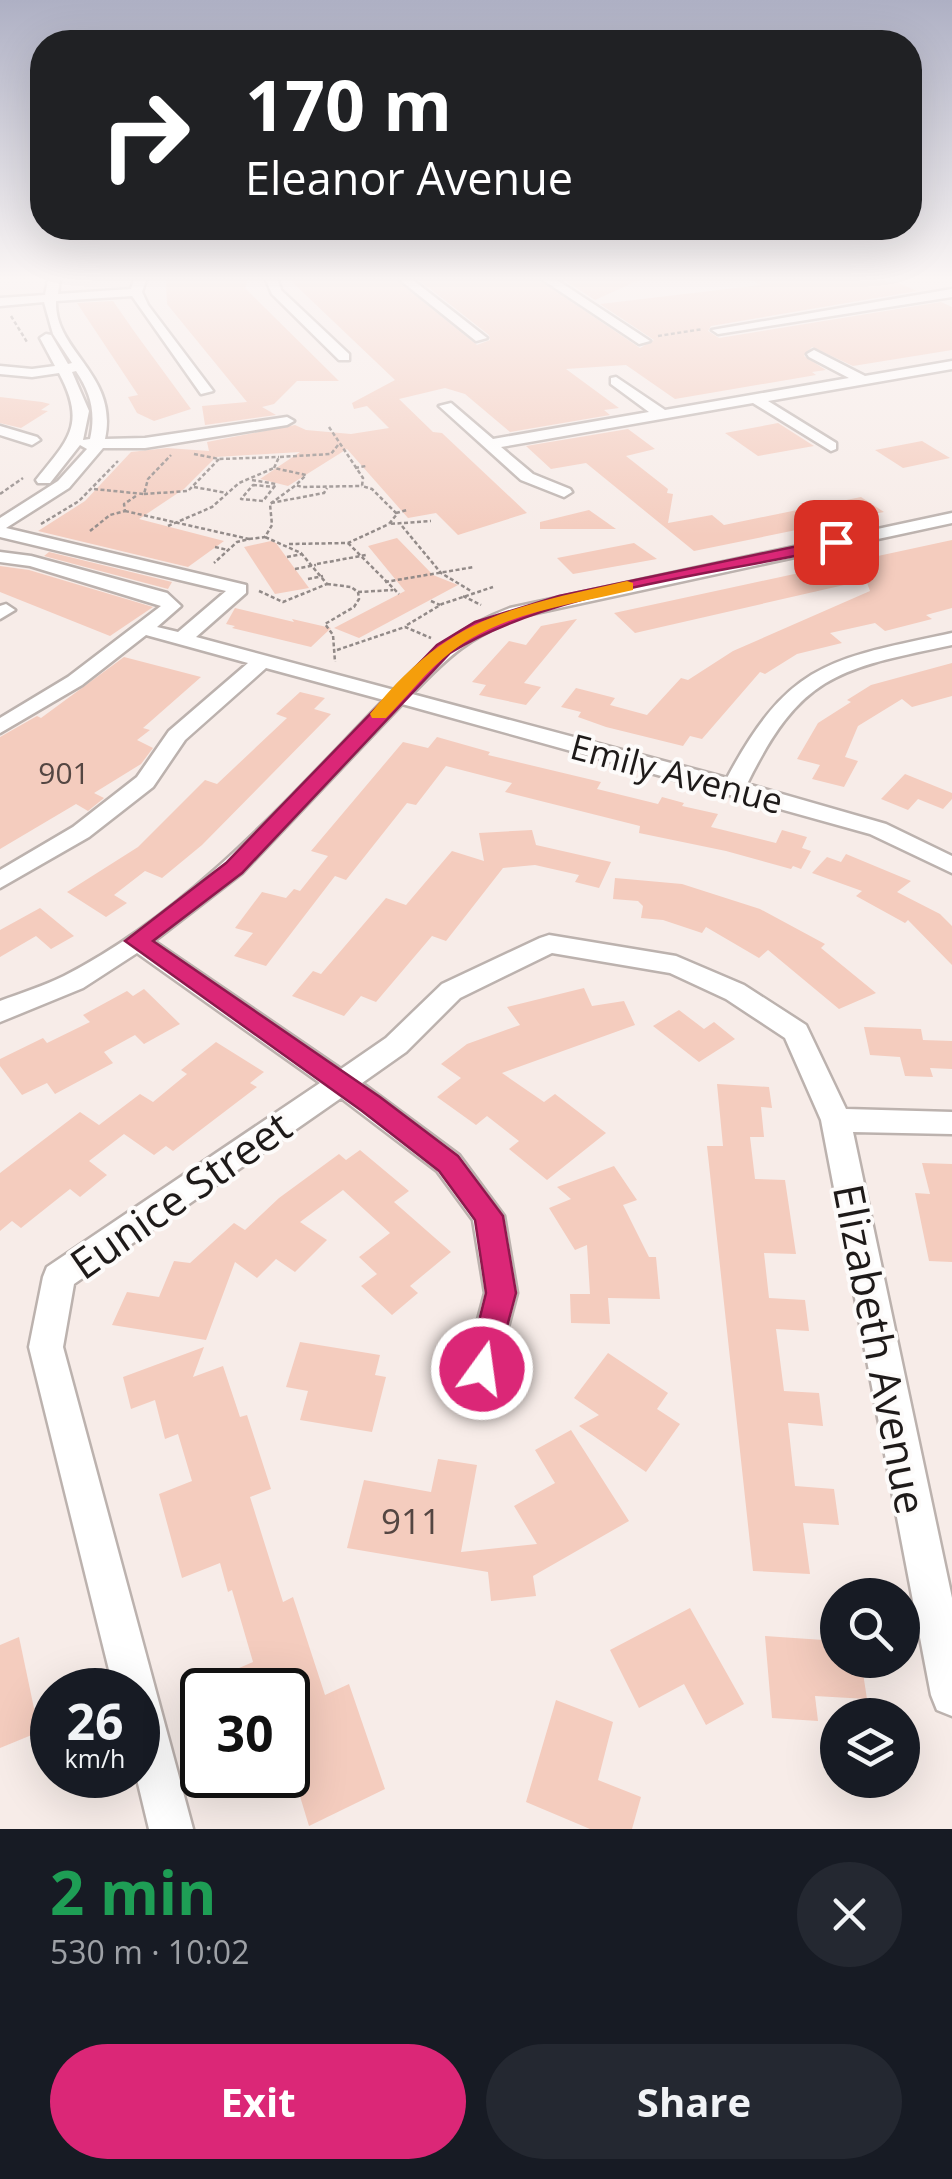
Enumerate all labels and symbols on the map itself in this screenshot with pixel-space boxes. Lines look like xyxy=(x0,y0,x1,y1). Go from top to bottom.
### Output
pin xyxy=(794,500,879,585)
street label: Emily Avenue xyxy=(566,722,788,824)
house number: 901 xyxy=(38,752,90,793)
street label: Eunice Street xyxy=(58,1097,302,1291)
street label: Elizabeth Avenue xyxy=(821,1179,941,1519)
position arrow xyxy=(430,1317,534,1421)
house number: 911 xyxy=(381,1497,441,1544)
speed limit sign: 30 xyxy=(180,1668,310,1798)

